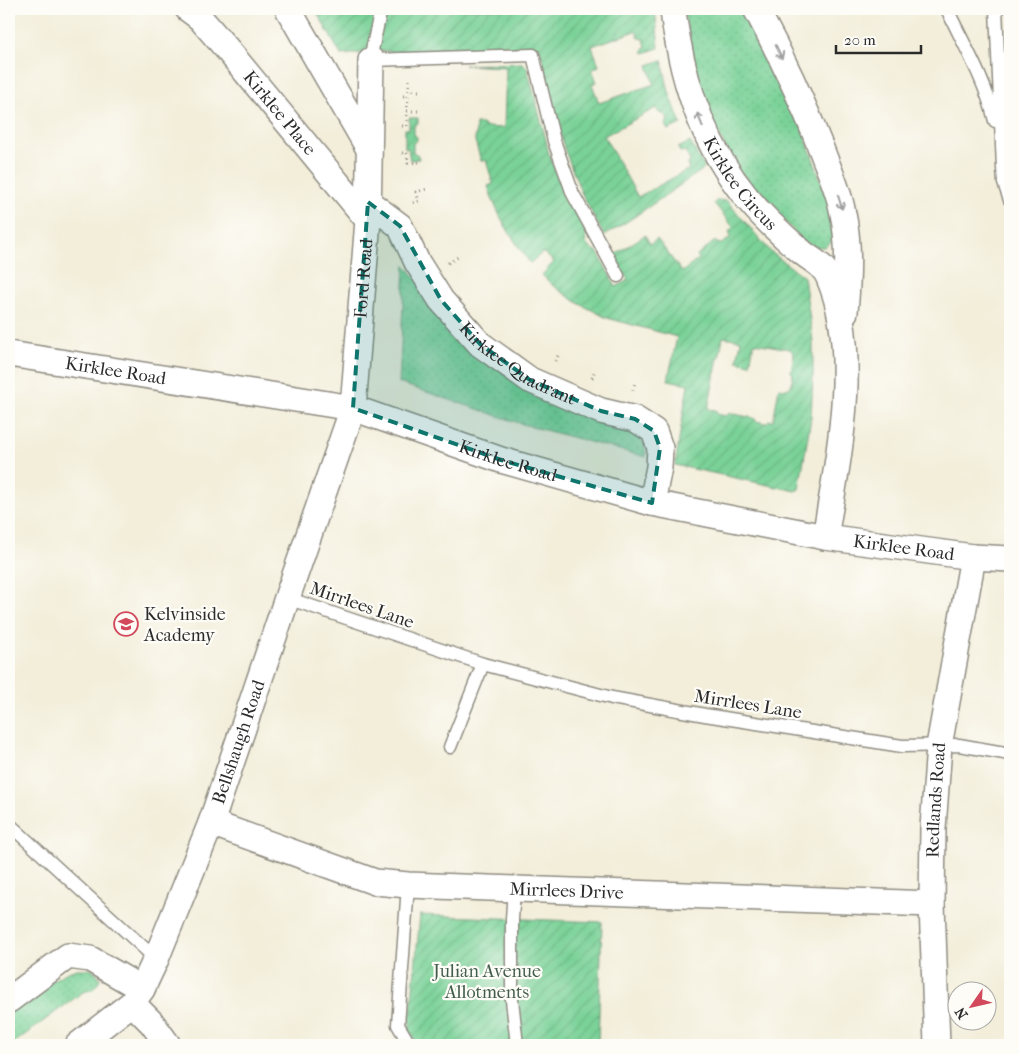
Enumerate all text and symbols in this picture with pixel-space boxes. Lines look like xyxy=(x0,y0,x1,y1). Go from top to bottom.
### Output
scale bar xyxy=(836,22,922,54)
text: 20 m xyxy=(844,31,876,49)
one-way arrow xyxy=(774,44,784,59)
street label: Kirklee Place xyxy=(239,67,320,160)
one-way arrow xyxy=(695,113,704,128)
street label: Kirklee Circus xyxy=(699,133,781,235)
one-way arrow xyxy=(836,194,845,209)
street label: Ford Road xyxy=(350,238,377,319)
street label: Kirklee Quadrant xyxy=(455,318,580,410)
street label: Kirklee Road xyxy=(64,353,168,390)
street label: Kirklee Road xyxy=(456,436,560,486)
street label: Kirklee Road xyxy=(852,531,956,565)
street label: Mirrlees Lane xyxy=(307,578,417,633)
place label: Kelvinside Academy xyxy=(143,604,226,646)
school or university icon: Kelvinside Academy xyxy=(113,611,139,637)
street label: Bellshaugh Road xyxy=(208,677,270,807)
street label: Mirrlees Lane xyxy=(693,686,803,723)
street label: Redlands Road xyxy=(923,742,950,858)
street label: Mirrlees Drive xyxy=(509,879,624,904)
park label: Julian Avenue Allotments xyxy=(431,961,541,1003)
north arrow xyxy=(946,982,996,1032)
text: N xyxy=(951,1004,972,1022)

